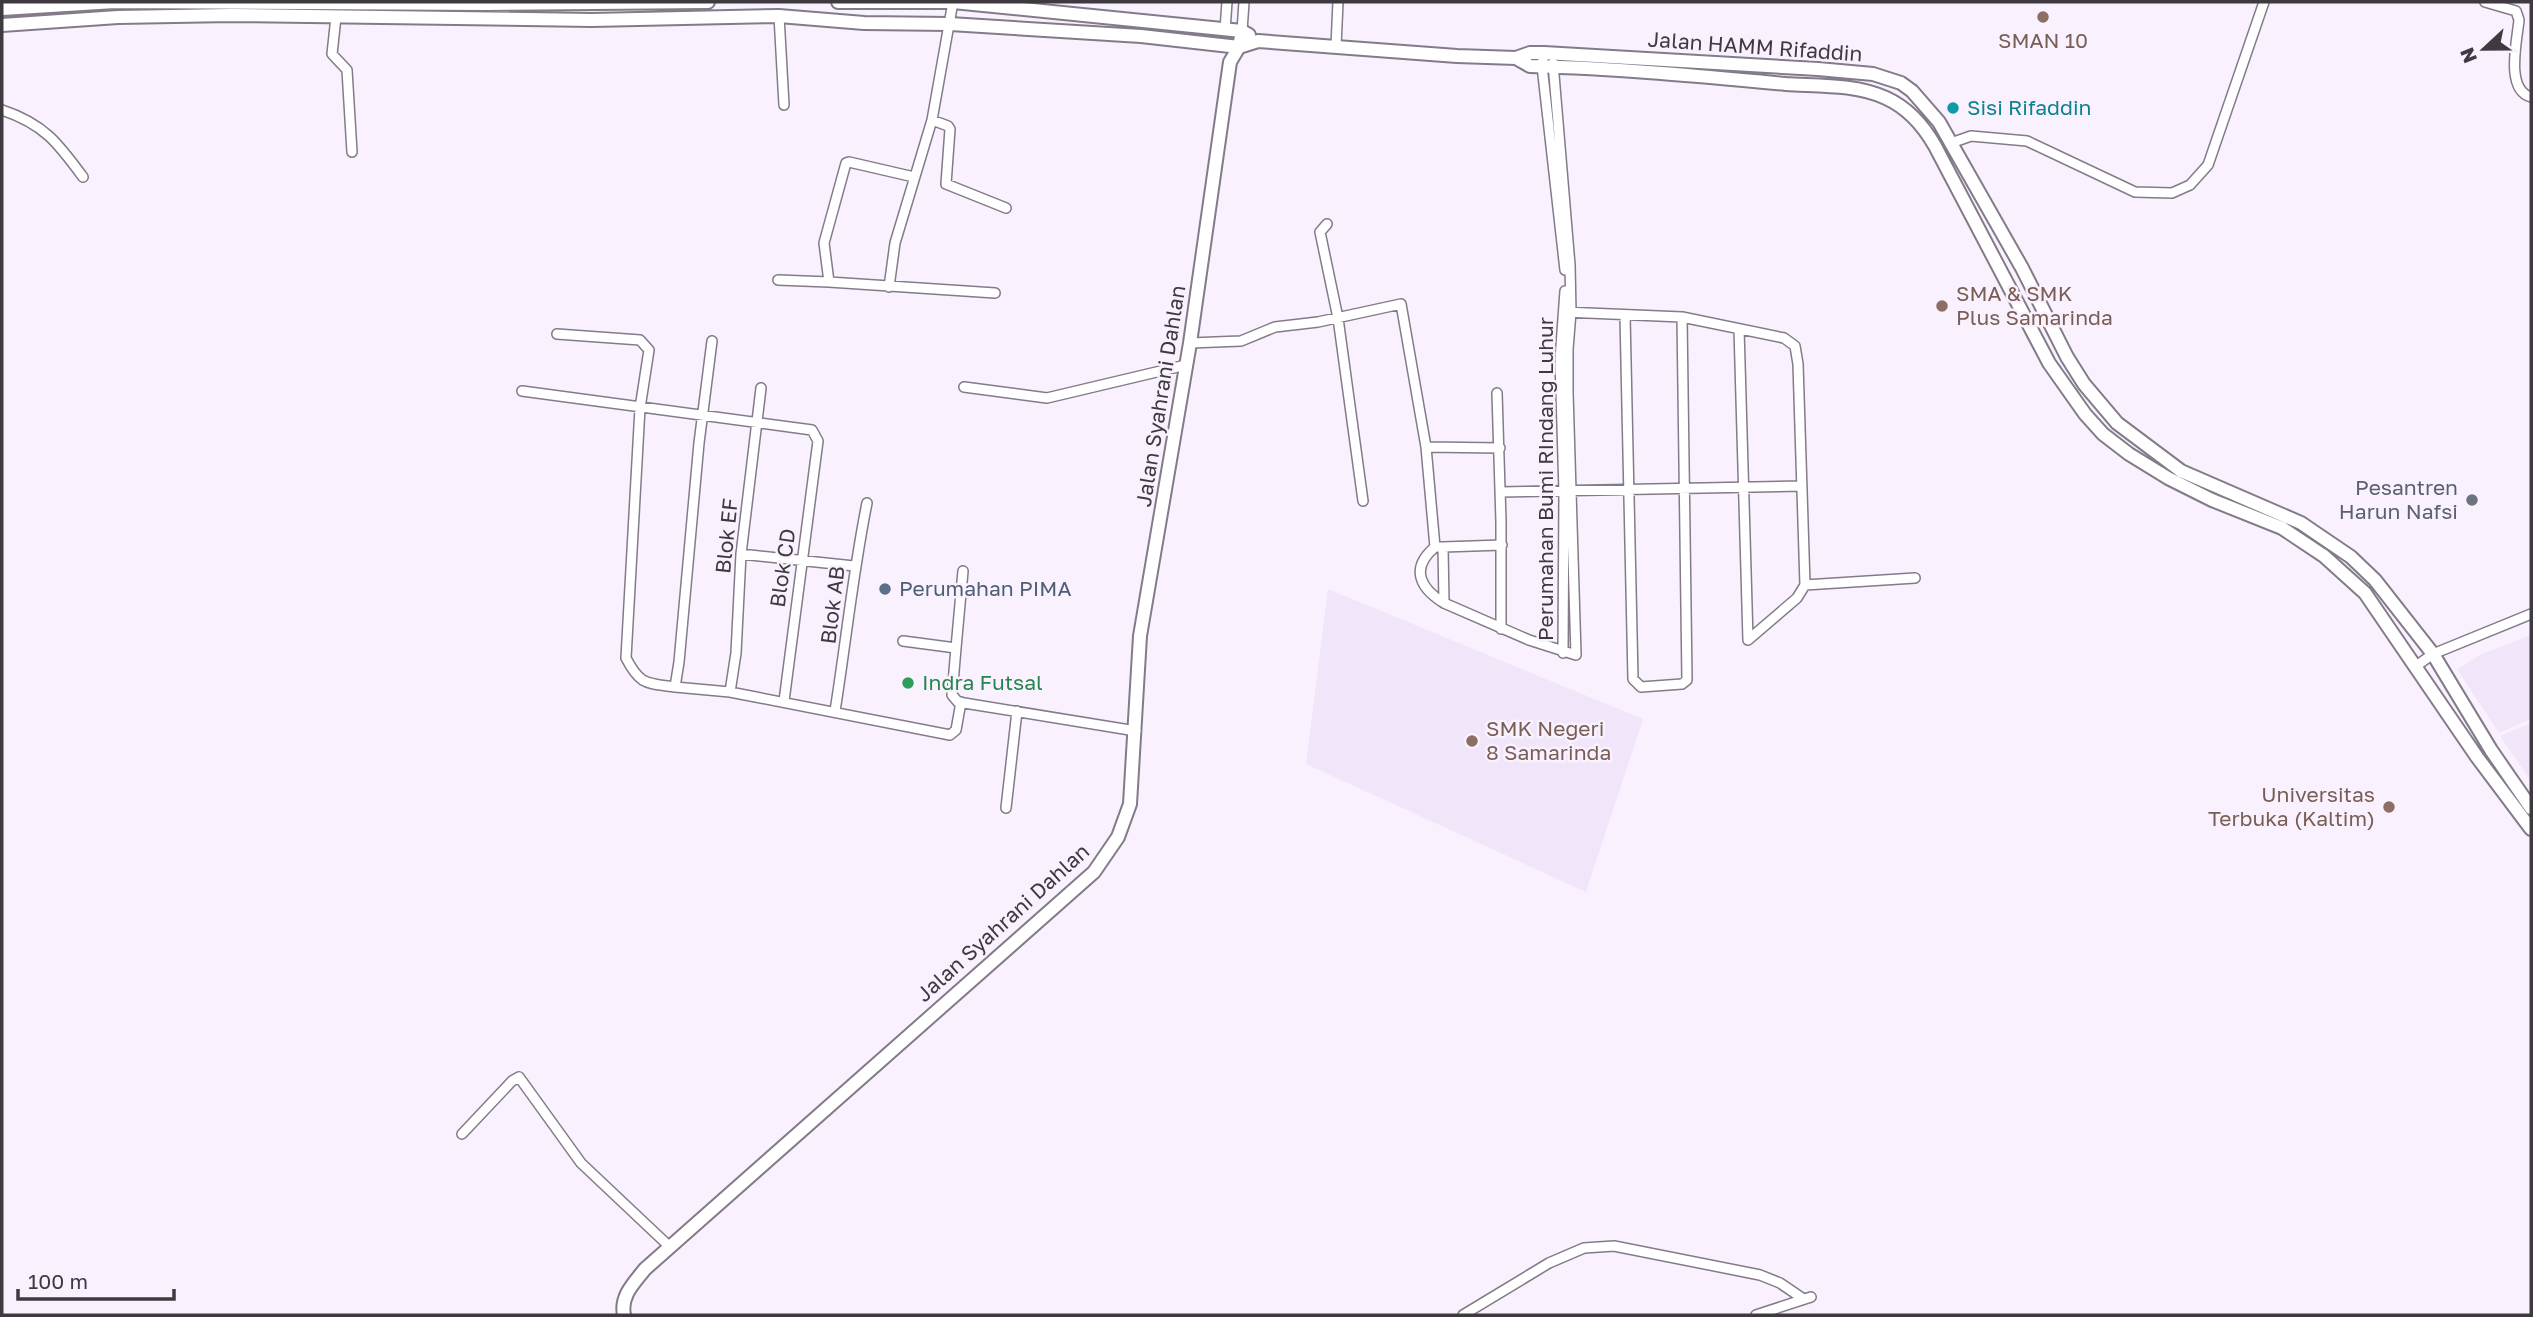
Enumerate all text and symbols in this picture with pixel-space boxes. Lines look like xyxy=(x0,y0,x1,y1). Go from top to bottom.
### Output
marker: SMAN 10 xyxy=(2035,9,2051,25)
north arrow xyxy=(2449,14,2519,84)
street label: Jalan HAMM Rifaddin xyxy=(1647,26,1863,66)
place label: SMAN 10 xyxy=(1998,27,2088,53)
text: N xyxy=(2454,45,2481,67)
place label: Sisi Rifaddin xyxy=(1967,94,2091,120)
marker: Sisi Rifaddin xyxy=(1945,100,1961,116)
place label: SMA & SMK Plus Samarinda xyxy=(1956,280,2113,330)
street label: Jalan Syahrani Dahlan xyxy=(1130,283,1190,509)
marker: SMA & SMK Plus Samarinda xyxy=(1934,298,1950,314)
street label: Perumahan Bumi RIndang Luhur xyxy=(1532,317,1558,641)
place label: Pesantren Harun Nafsi xyxy=(2339,474,2458,524)
marker: Pesantren Harun Nafsi xyxy=(2464,492,2480,508)
street label: Blok EF xyxy=(709,497,743,575)
street label: Blok CD xyxy=(764,527,800,609)
street label: Blok AB xyxy=(814,564,850,645)
place label: Perumahan PIMA xyxy=(899,575,1072,601)
marker: Perumahan PIMA xyxy=(877,581,893,597)
place label: Indra Futsal xyxy=(922,669,1043,695)
marker: Indra Futsal xyxy=(900,675,916,691)
place label: SMK Negeri 8 Samarinda xyxy=(1486,715,1611,765)
marker: SMK Negeri 8 Samarinda xyxy=(1464,733,1480,749)
place label: Universitas Terbuka (Kaltim) xyxy=(2208,781,2375,831)
marker: Universitas Terbuka (Kaltim) xyxy=(2381,799,2397,815)
street label: Jalan Syahrani Dahlan xyxy=(910,838,1094,1007)
scale bar xyxy=(18,1258,173,1302)
text: 100 m xyxy=(28,1268,88,1294)

